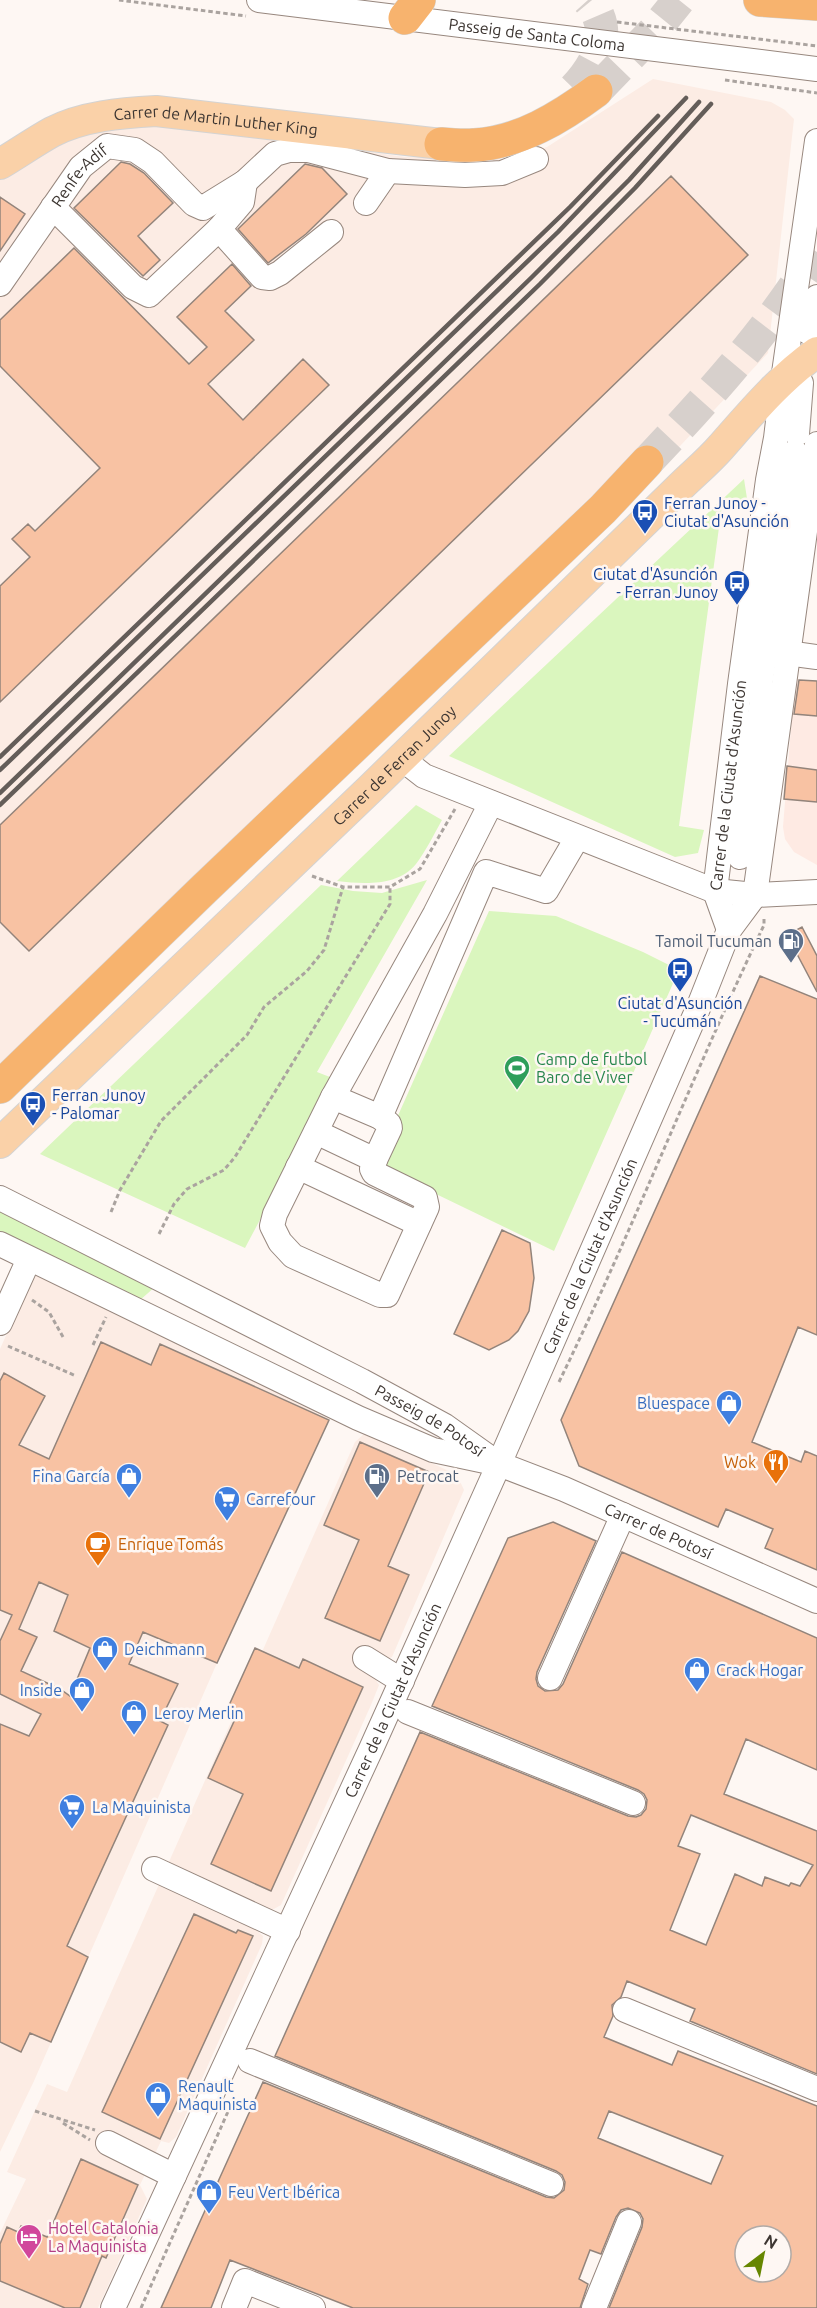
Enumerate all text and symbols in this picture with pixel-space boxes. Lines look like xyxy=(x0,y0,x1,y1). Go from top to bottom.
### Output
street label: Passeig de Santa Coloma xyxy=(448,15,626,54)
street label: Carrer de Martin Luther King xyxy=(112,102,319,139)
street label: Renfe-Adif xyxy=(47,140,112,210)
place label: Ferran Junoy - Ciutat d'Asunción xyxy=(664,494,789,530)
bus stop icon: Ferran Junoy - Ciutat d'Asunción xyxy=(630,497,660,535)
place label: Ciutat d'Asunción - Ferran Junoy xyxy=(593,565,718,601)
bus stop icon: Ciutat d'Asunción - Ferran Junoy xyxy=(722,568,752,606)
street label: Carrer de la Ciutat d'Asunción xyxy=(706,679,749,892)
street label: Carrer de Ferran Junoy xyxy=(329,701,460,829)
fuel station icon: Tamoil Tucuman xyxy=(776,926,806,964)
place label: Tamoil Tucuman xyxy=(655,932,772,950)
bus stop icon: Ciutat d'Asunción - Tucumán xyxy=(665,955,695,993)
place label: Ciutat d'Asunción - Tucumán xyxy=(617,994,743,1030)
place label: Camp de futbol Baro de Viver xyxy=(536,1050,647,1086)
sports icon: Camp de futbol Baro de Viver xyxy=(502,1053,532,1091)
place label: Ferran Junoy - Palomar xyxy=(52,1086,146,1122)
bus stop icon: Ferran Junoy - Palomar xyxy=(18,1089,48,1127)
street label: Carrer de la Ciutat d'Asunción xyxy=(539,1155,640,1357)
street label: Passeig de Potosí xyxy=(372,1381,489,1461)
shop icon: Bluespace xyxy=(714,1388,744,1426)
place label: Bluespace xyxy=(637,1394,710,1412)
restaurant icon: Wok xyxy=(761,1447,791,1485)
place label: Wok xyxy=(724,1453,756,1471)
shop icon: Fina García xyxy=(114,1461,144,1499)
fuel station icon: Petrocat xyxy=(362,1461,392,1499)
place label: Fina García xyxy=(32,1467,110,1485)
place label: Petrocat xyxy=(397,1467,459,1485)
supermarket icon: Carrefour xyxy=(212,1484,242,1522)
place label: Carrefour xyxy=(246,1490,316,1508)
street label: Carrer de Potosí xyxy=(602,1499,716,1563)
cafe icon: Enrique Tomás xyxy=(83,1529,113,1567)
place label: Enrique Tomás xyxy=(118,1535,224,1553)
street label: Carrer de la Ciutat d'Asunción xyxy=(341,1600,444,1801)
shop icon: Deichmann xyxy=(90,1634,120,1672)
place label: Deichmann xyxy=(124,1640,205,1658)
shop icon: Crack Hogar xyxy=(682,1655,712,1693)
place label: Crack Hogar xyxy=(716,1661,803,1679)
shop icon: Inside xyxy=(67,1675,97,1713)
place label: Inside xyxy=(20,1681,62,1699)
shop icon: Leroy Merlin xyxy=(119,1698,149,1736)
place label: Leroy Merlin xyxy=(154,1704,244,1722)
supermarket icon: La Maquinista xyxy=(57,1792,87,1830)
place label: La Maquinista xyxy=(92,1798,191,1816)
place label: Renault Maquinista xyxy=(178,2077,257,2113)
shop icon: Renault Maquinista xyxy=(143,2080,173,2118)
shop icon: Feu Vert Ibérica xyxy=(194,2177,224,2215)
place label: Feu Vert Ibérica xyxy=(228,2183,340,2201)
place label: Hotel Catalonia La Maquinista xyxy=(48,2219,159,2255)
hotel icon: Hotel Catalonia La Maquinista xyxy=(14,2222,44,2260)
north arrow xyxy=(733,2224,793,2284)
text: N xyxy=(761,2230,781,2252)

